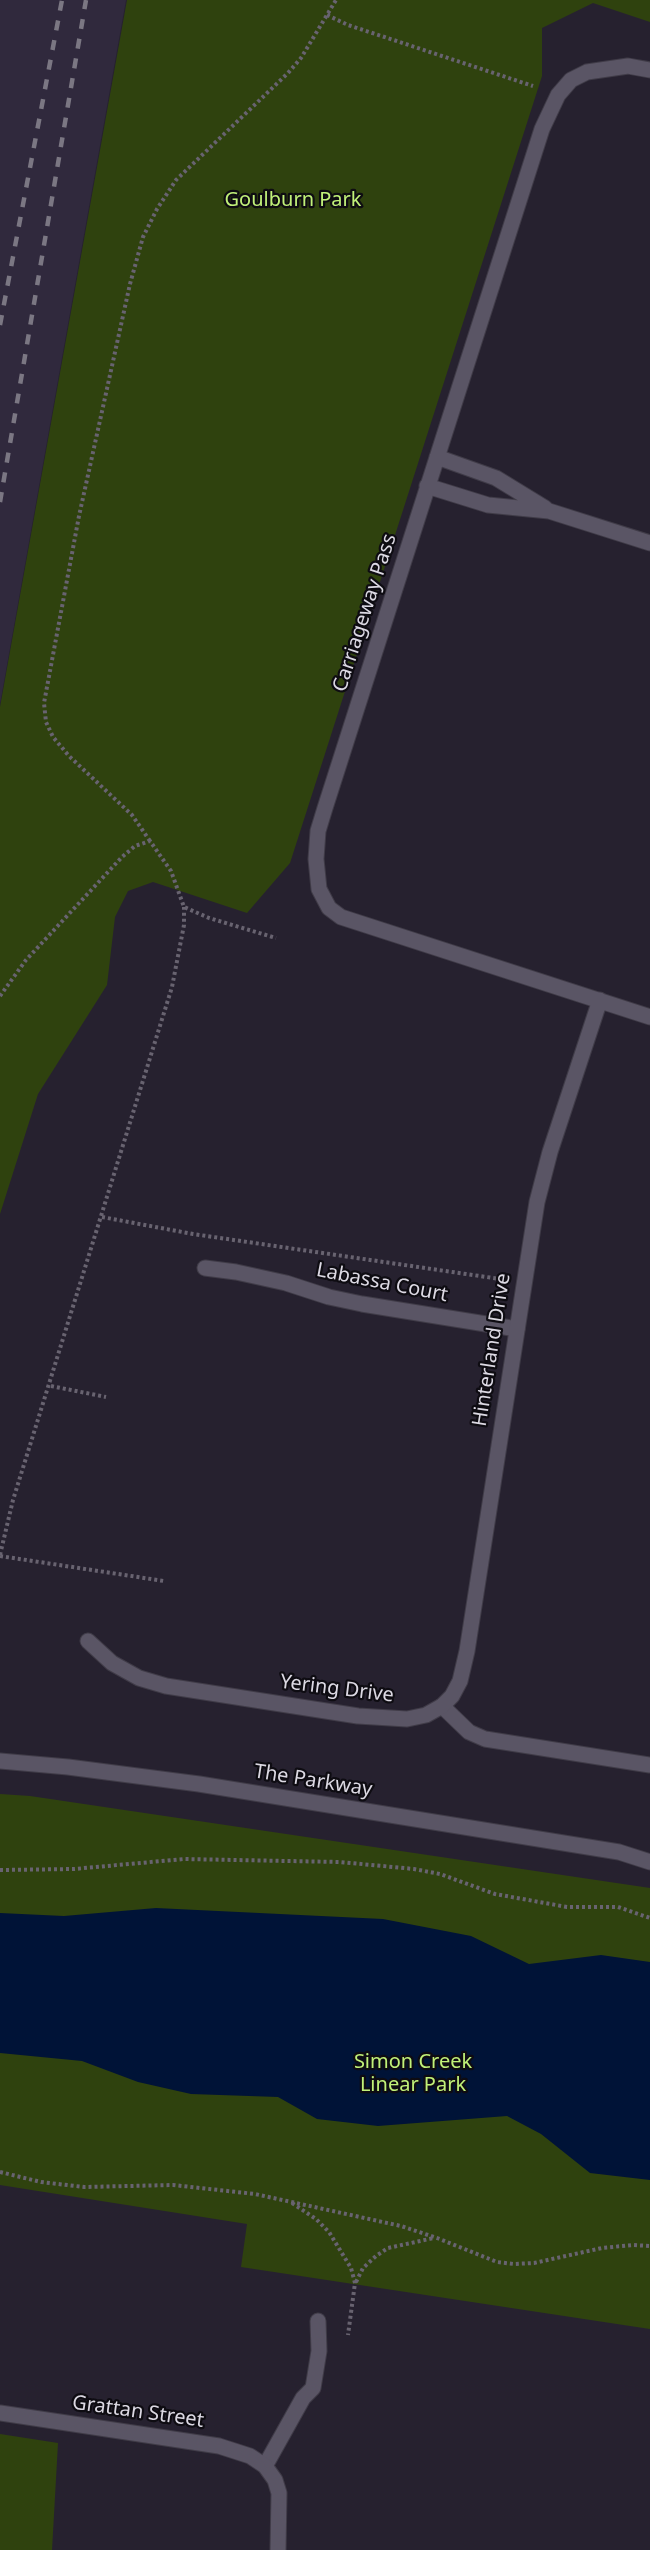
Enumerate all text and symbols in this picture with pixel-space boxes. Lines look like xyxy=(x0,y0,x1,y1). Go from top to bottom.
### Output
park label: Goulburn Park xyxy=(225,188,361,212)
street label: Carriageway Pass xyxy=(328,531,402,695)
street label: Labassa Court xyxy=(314,1258,450,1308)
street label: Hinterland Drive xyxy=(468,1272,516,1428)
street label: Yering Drive xyxy=(279,1670,395,1708)
street label: The Parkway xyxy=(252,1760,374,1802)
park label: Simon Creek Linear Park xyxy=(354,2050,472,2097)
street label: Grattan Street xyxy=(71,2391,205,2433)

